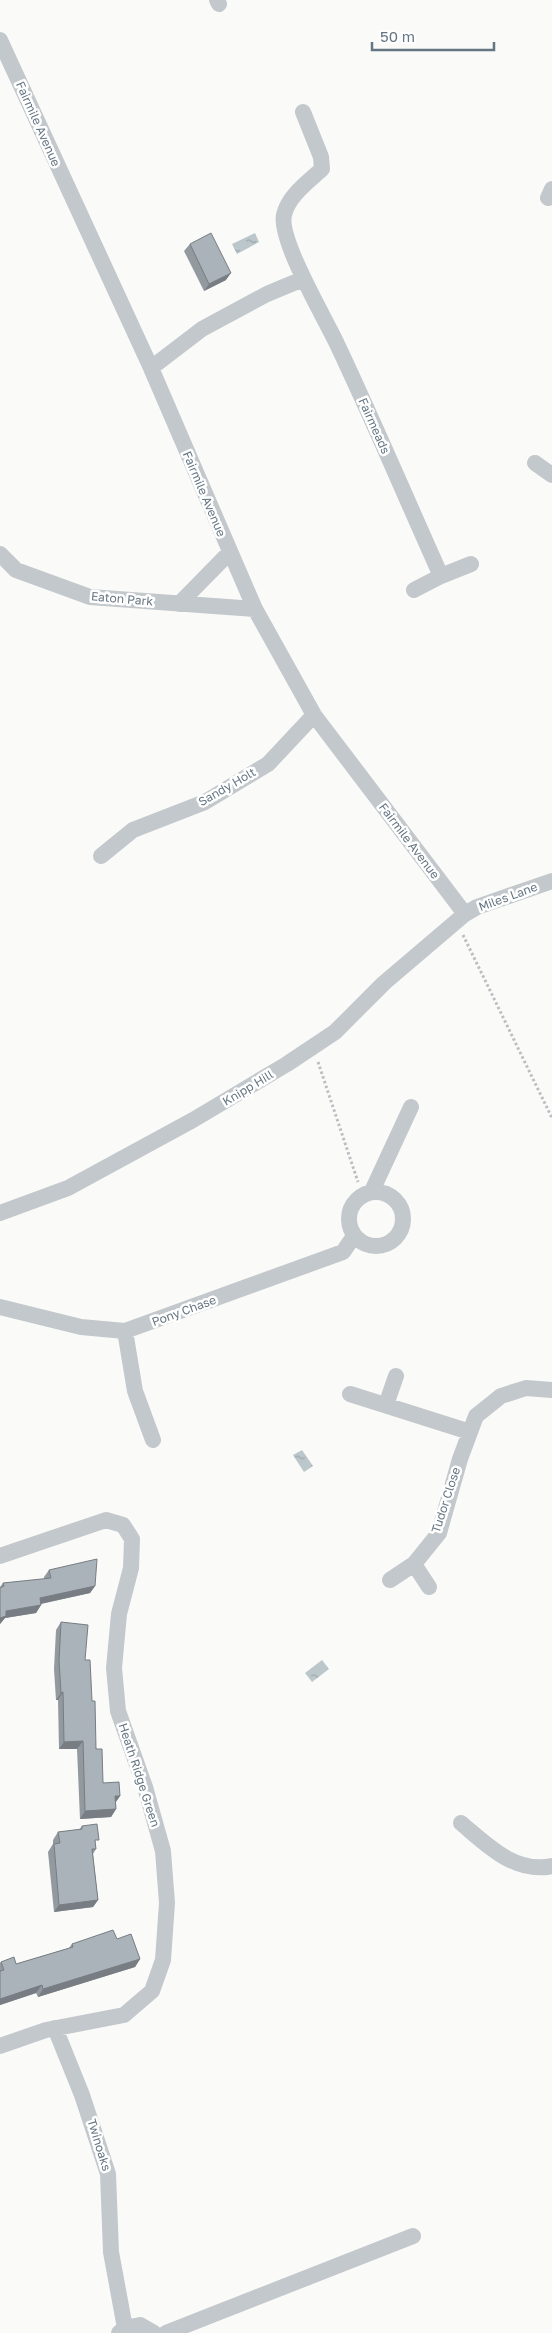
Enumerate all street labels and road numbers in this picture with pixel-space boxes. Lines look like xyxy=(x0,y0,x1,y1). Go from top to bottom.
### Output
street label: Fairmile Avenue xyxy=(13,79,64,169)
street label: Fairmeads xyxy=(355,395,393,456)
street label: Fairmile Avenue xyxy=(180,449,229,539)
street label: Eaton Park xyxy=(90,588,154,609)
street label: Sandy Holt xyxy=(195,764,258,809)
street label: Fairmile Avenue xyxy=(376,800,443,882)
street label: Miles Lane xyxy=(476,879,539,914)
street label: Knipp Hill xyxy=(220,1066,276,1109)
street label: Pony Chase xyxy=(150,1292,218,1329)
street label: Tudor Close xyxy=(428,1465,463,1535)
street label: Heath Ridge Green xyxy=(116,1721,163,1829)
street label: Twinoaks xyxy=(84,2117,115,2173)

